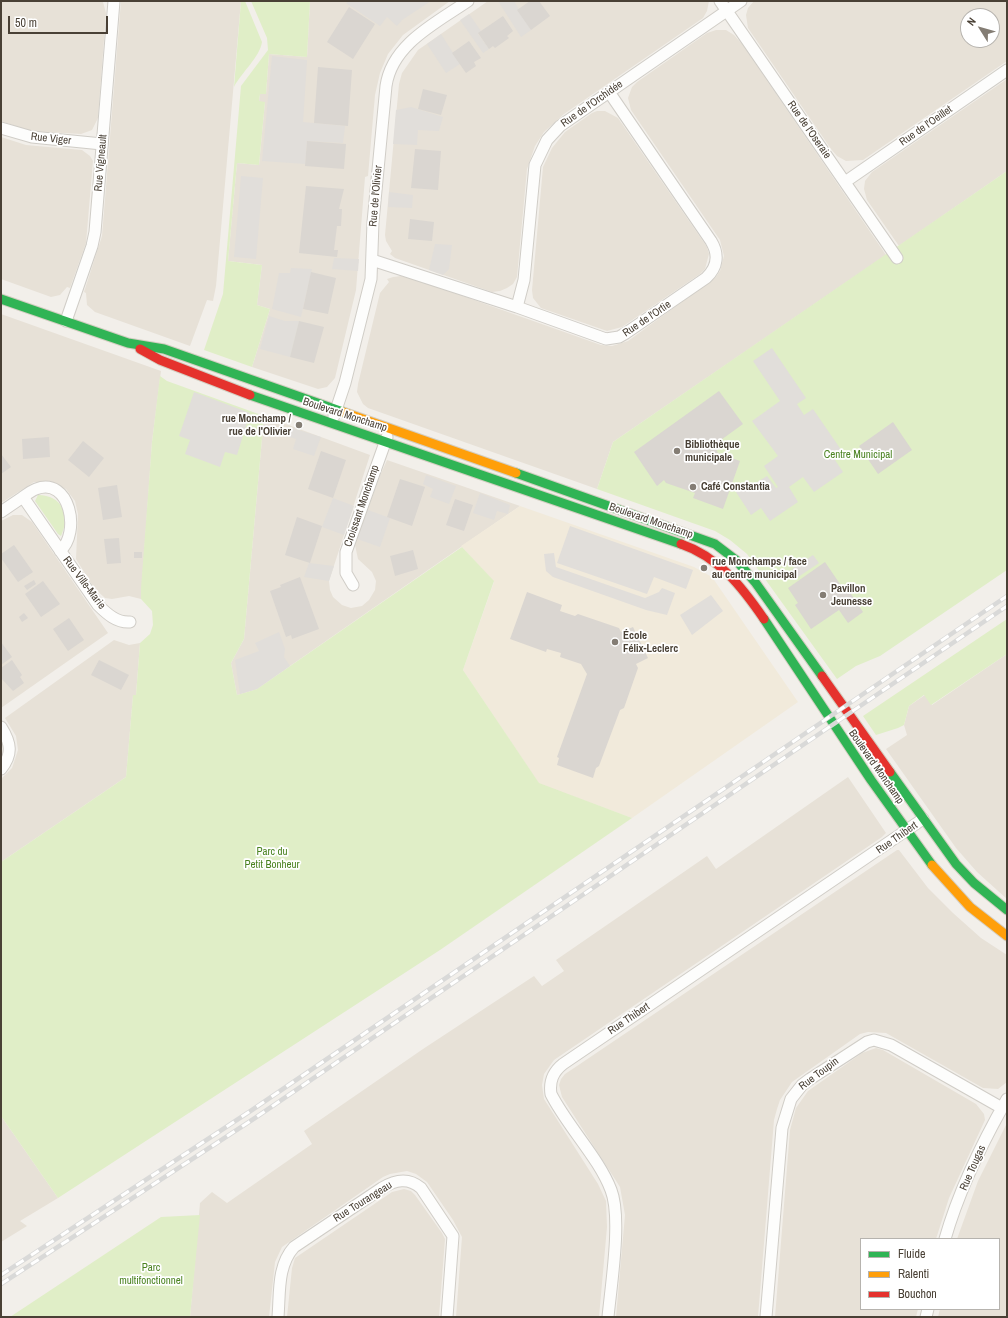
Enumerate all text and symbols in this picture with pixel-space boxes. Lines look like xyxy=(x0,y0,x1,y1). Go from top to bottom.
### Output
scale bar xyxy=(10,8,110,34)
north arrow xyxy=(960,8,1000,48)
text: 50 m xyxy=(15,15,37,31)
text: N xyxy=(964,15,979,28)
street label: Rue de l'Orchidée xyxy=(559,78,625,130)
street label: Rue de l'Oseraie xyxy=(784,99,834,161)
street label: Rue de l'Oeillet xyxy=(897,103,955,149)
street label: Rue Viger xyxy=(30,130,72,148)
street label: Rue Vigneault xyxy=(92,134,110,192)
street label: Rue de l'Olivier xyxy=(367,165,385,227)
street label: Rue de l'Ortie xyxy=(620,298,674,340)
street label: Boulevard Monchamp xyxy=(301,395,389,435)
place label: rue Monchamp / rue de l'Olivier xyxy=(222,412,291,438)
marker: rue Monchamp / rue de l'Olivier xyxy=(294,420,304,430)
place label: Bibliothèque municipale xyxy=(685,438,740,464)
marker: Bibliothèque municipale xyxy=(672,446,682,456)
park label: Centre Municipal xyxy=(824,448,892,462)
street label: Croissant Monchamp xyxy=(342,463,382,549)
place label: Café Constantia xyxy=(701,480,770,494)
marker: Café Constantia xyxy=(688,482,698,492)
street label: Boulevard Monchamp xyxy=(607,500,695,542)
street label: Rue Ville-Marie xyxy=(60,554,108,612)
place label: rue Monchamps / face au centre municipal xyxy=(712,555,807,581)
marker: rue Monchamps / face au centre municipal xyxy=(699,563,709,573)
place label: Pavillon Jeunesse xyxy=(831,582,872,608)
marker: Pavillon Jeunesse xyxy=(818,590,828,600)
place label: École Félix-Leclerc xyxy=(623,629,678,655)
marker: École Félix-Leclerc xyxy=(610,637,620,647)
street label: Boulevard Monchamp xyxy=(845,727,907,807)
street label: Rue Thibert xyxy=(874,819,920,857)
park label: Parc du Petit Bonheur xyxy=(244,845,300,871)
street label: Rue Thibert xyxy=(606,1000,652,1038)
street label: Rue Toupin xyxy=(797,1055,841,1093)
street label: Rue Tougas xyxy=(957,1143,989,1193)
street label: Rue Tourangeau xyxy=(331,1179,395,1225)
legend xyxy=(860,1238,1000,1310)
text: Fluide xyxy=(898,1246,925,1262)
park label: Parc multifonctionnel xyxy=(119,1261,183,1287)
text: Ralenti xyxy=(898,1266,929,1282)
text: Bouchon xyxy=(898,1286,937,1302)

